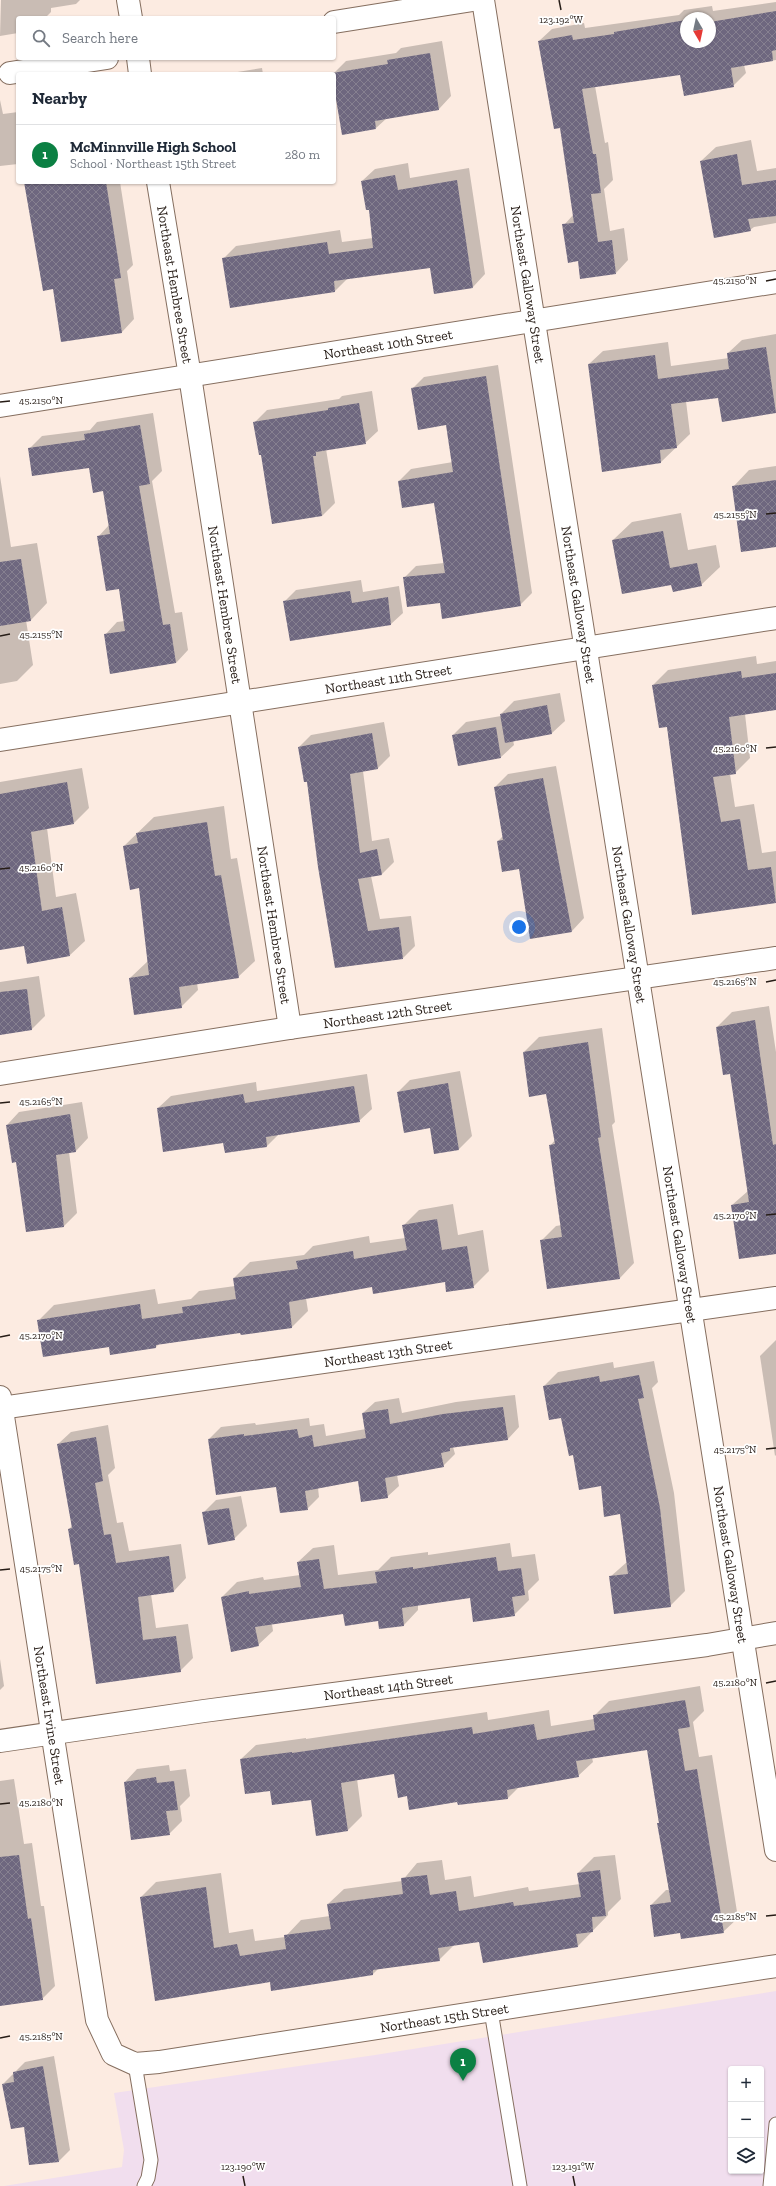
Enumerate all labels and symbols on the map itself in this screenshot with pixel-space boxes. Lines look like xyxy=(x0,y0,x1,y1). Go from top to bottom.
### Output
north arrow xyxy=(680,12,716,48)
text: 123.192°W xyxy=(539,14,583,26)
street label: Northeast Hembree Street xyxy=(153,205,196,366)
street label: Northeast Galloway Street xyxy=(507,205,549,365)
text: 45.2150°N xyxy=(713,275,758,287)
street label: Northeast 10th Street xyxy=(322,326,455,363)
text: 45.2150°N xyxy=(19,395,64,407)
text: 45.2155°N xyxy=(713,509,757,521)
street label: Northeast Hembree Street xyxy=(204,525,245,686)
street label: Northeast Galloway Street xyxy=(557,525,599,685)
text: 45.2155°N xyxy=(19,629,63,641)
street label: Northeast 11th Street xyxy=(324,661,454,698)
text: 45.2160°N xyxy=(713,743,758,755)
street label: Northeast Hembree Street xyxy=(253,845,294,1006)
street label: Northeast Galloway Street xyxy=(608,845,650,1005)
text: 45.2160°N xyxy=(19,862,64,874)
your location xyxy=(509,917,529,937)
text: 45.2165°N xyxy=(713,976,757,988)
street label: Northeast 12th Street xyxy=(322,997,454,1032)
text: 45.2165°N xyxy=(19,1096,63,1108)
street label: Northeast Galloway Street xyxy=(659,1165,701,1325)
text: 45.2170°N xyxy=(713,1210,757,1222)
text: 45.2170°N xyxy=(19,1330,63,1342)
street label: Northeast 13th Street xyxy=(323,1336,454,1371)
text: 45.2175°N xyxy=(714,1444,757,1456)
street label: Northeast Galloway Street xyxy=(709,1485,751,1645)
text: 45.2175°N xyxy=(20,1563,63,1575)
street label: Northeast Irvine Street xyxy=(30,1645,68,1787)
street label: Northeast 14th Street xyxy=(323,1670,455,1704)
text: 45.2180°N xyxy=(713,1677,758,1689)
text: 45.2180°N xyxy=(19,1797,64,1809)
text: 45.2185°N xyxy=(713,1911,757,1923)
street label: Northeast 15th Street xyxy=(379,2000,510,2036)
text: 45.2185°N xyxy=(19,2031,63,2043)
pin: 1 xyxy=(450,2048,476,2081)
text: 123.190°W xyxy=(221,2161,266,2173)
text: 123.191°W xyxy=(552,2161,595,2173)

